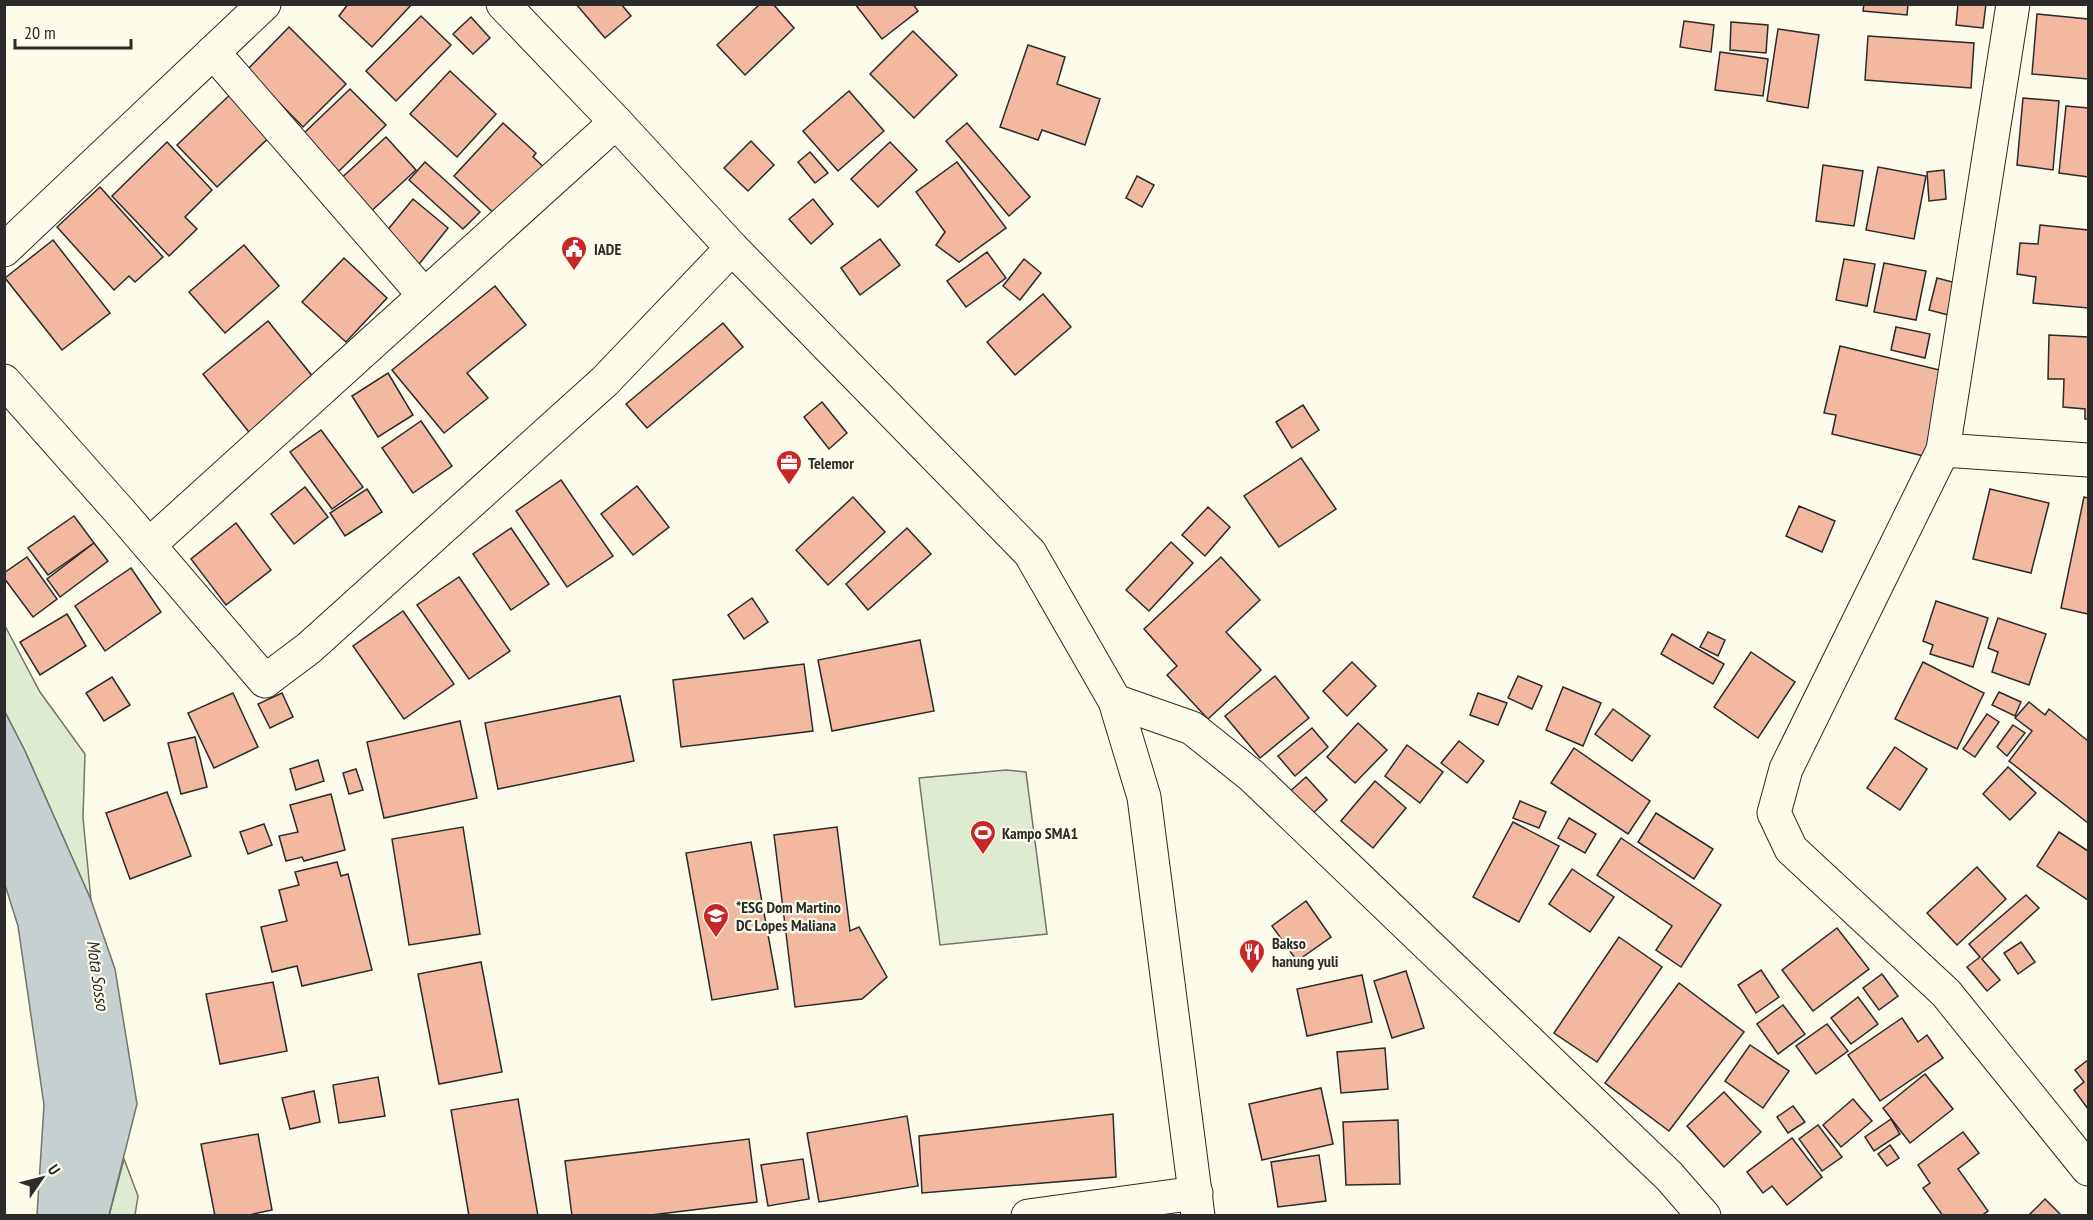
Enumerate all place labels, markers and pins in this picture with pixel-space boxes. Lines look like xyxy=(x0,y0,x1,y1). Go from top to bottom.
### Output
public building icon: IADE xyxy=(559,234,589,272)
place label: IADE xyxy=(594,239,621,259)
office icon: Telemor xyxy=(774,448,804,486)
place label: Telemor xyxy=(808,453,854,473)
sports icon: Kampo SMA1 xyxy=(968,818,998,856)
place label: Kampo SMA1 xyxy=(1002,823,1078,843)
place label: *ESG Dom Martino DC Lopes Maliana xyxy=(736,897,841,935)
school or university icon: *ESG Dom Martino DC Lopes Maliana xyxy=(701,901,731,939)
place label: Bakso hanung yuli xyxy=(1272,933,1339,971)
restaurant icon: Bakso hanung yuli xyxy=(1237,937,1267,975)

